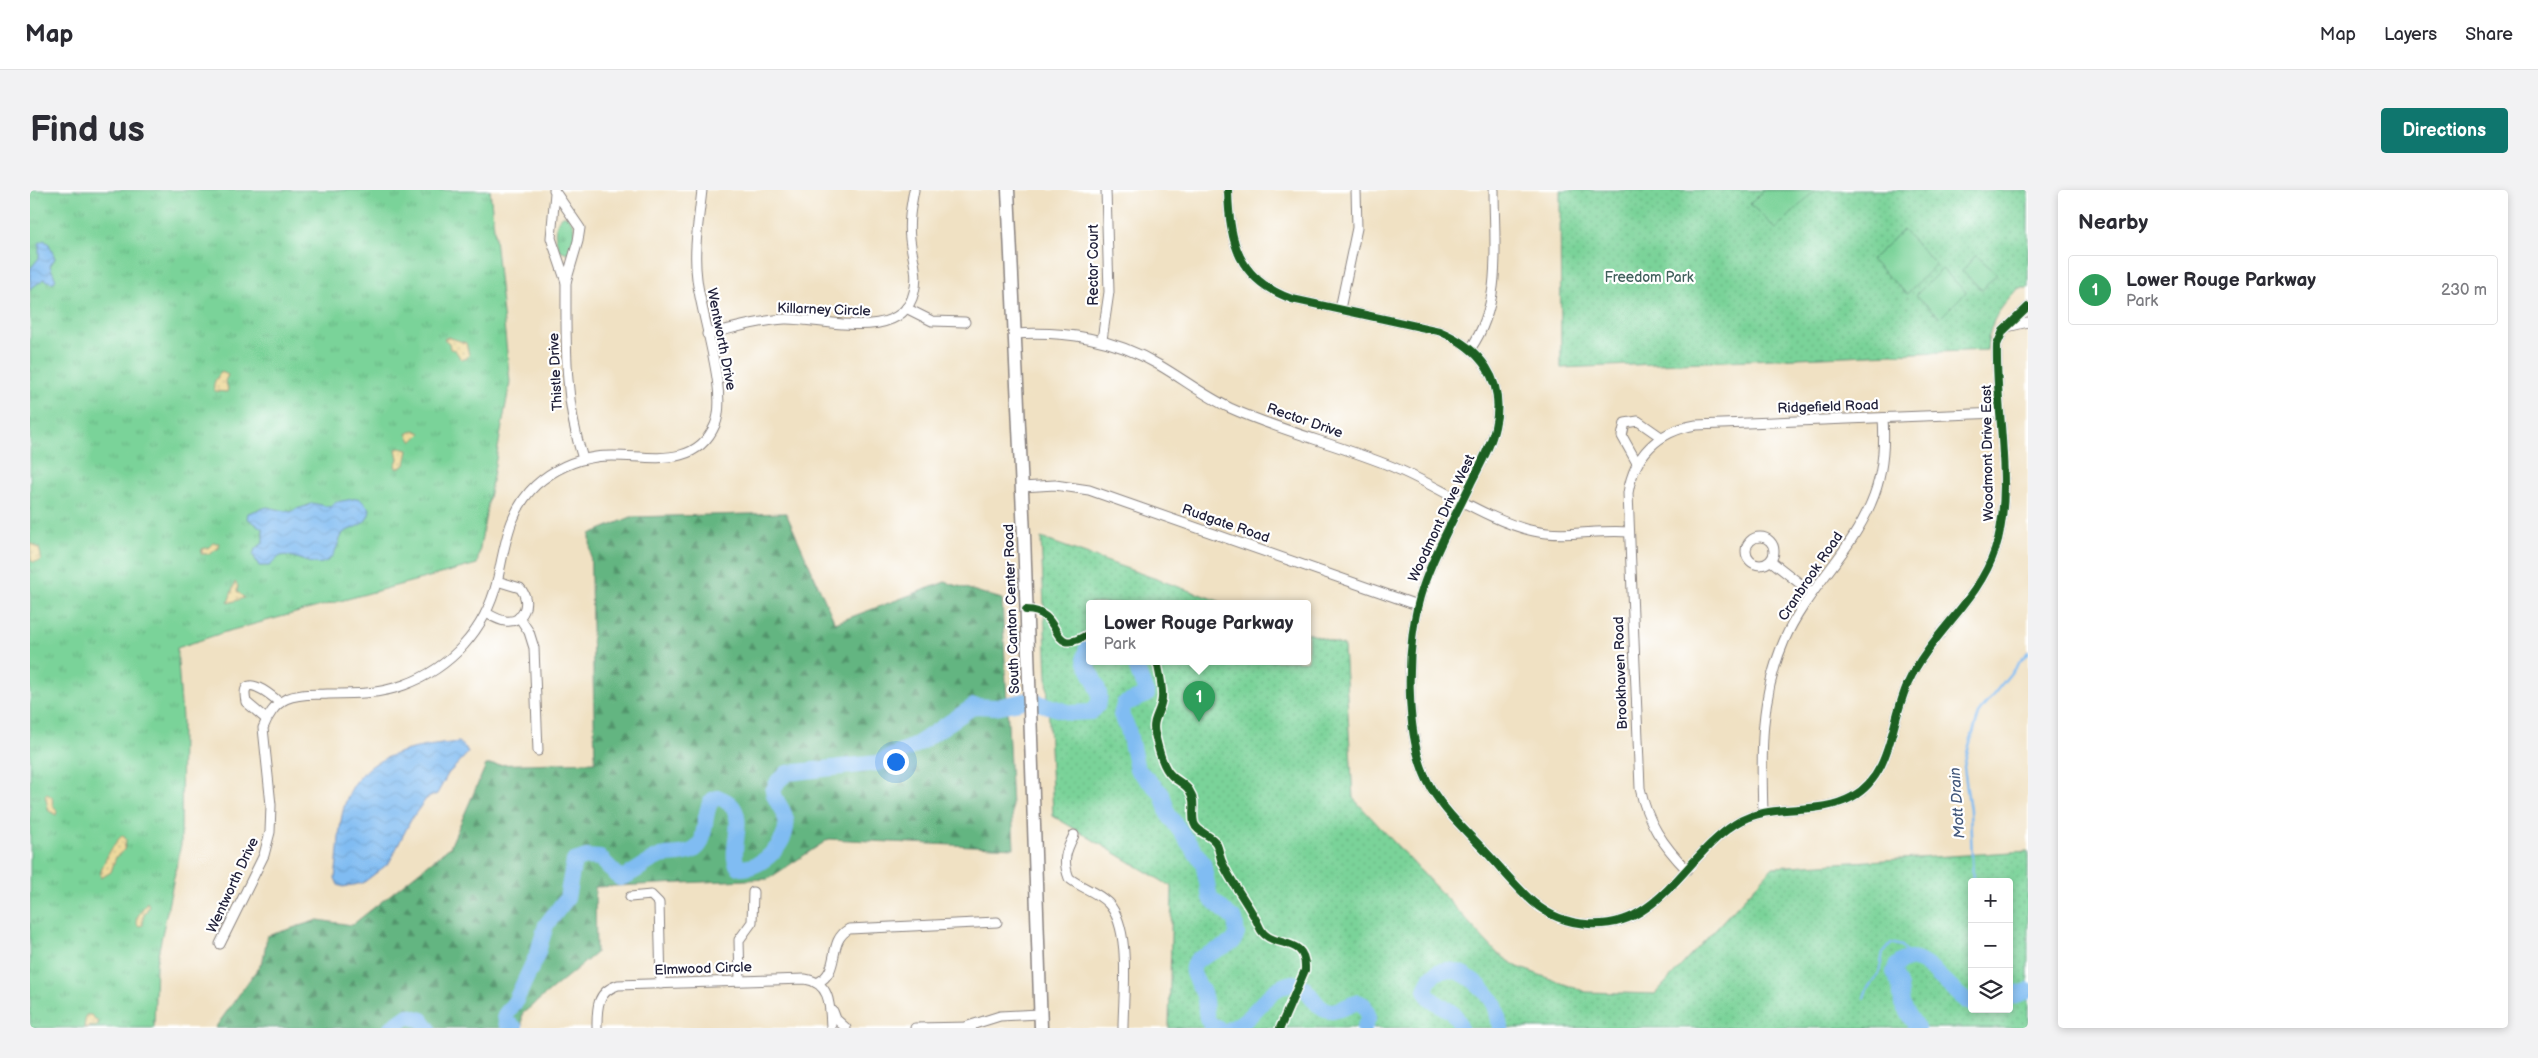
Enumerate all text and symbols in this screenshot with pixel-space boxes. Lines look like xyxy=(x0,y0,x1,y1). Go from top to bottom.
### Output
text: Map xyxy=(25,20,73,49)
text: Map xyxy=(2320,24,2356,45)
text: Layers xyxy=(2384,24,2437,45)
text: Share xyxy=(2465,24,2513,45)
button: Directions xyxy=(2381,108,2508,153)
text: Find us xyxy=(30,109,145,152)
text: Nearby xyxy=(2078,210,2148,235)
street label: Rector Court xyxy=(1085,224,1102,306)
park label: Freedom Park xyxy=(1604,269,1694,286)
text: Lower Rouge Parkway xyxy=(2126,269,2316,292)
text: 1 xyxy=(2092,281,2098,300)
text: 230 m xyxy=(2441,281,2487,300)
street label: Wentworth Drive xyxy=(703,287,740,392)
text: Park xyxy=(2126,292,2158,311)
street label: Killarney Circle xyxy=(777,299,871,320)
street label: Thistle Drive xyxy=(545,332,566,412)
street label: Woodmont Drive East xyxy=(1978,384,1997,521)
street label: Ridgefield Road xyxy=(1777,396,1879,417)
street label: Rector Drive xyxy=(1265,400,1345,441)
street label: Woodmont Drive West xyxy=(1404,451,1479,585)
street label: Rudgate Road xyxy=(1180,501,1272,546)
street label: South Canton Center Road xyxy=(1000,524,1023,694)
street label: Cranbrook Road xyxy=(1774,529,1846,624)
popup xyxy=(1086,600,1311,665)
text: Lower Rouge Parkway xyxy=(1103,612,1294,635)
street label: Brookhaven Road xyxy=(1610,616,1631,730)
text: Park xyxy=(1103,635,1136,654)
pin: 1 xyxy=(1183,681,1215,722)
your location xyxy=(883,749,909,775)
water label: Mott Drain xyxy=(1946,767,1969,839)
street label: Wentworth Drive xyxy=(203,835,262,936)
map controls xyxy=(1968,878,2013,1013)
button: + xyxy=(1968,878,2013,923)
button: − xyxy=(1968,923,2013,968)
street label: Elmwood Circle xyxy=(654,958,752,979)
button: layers xyxy=(1968,968,2013,1013)

